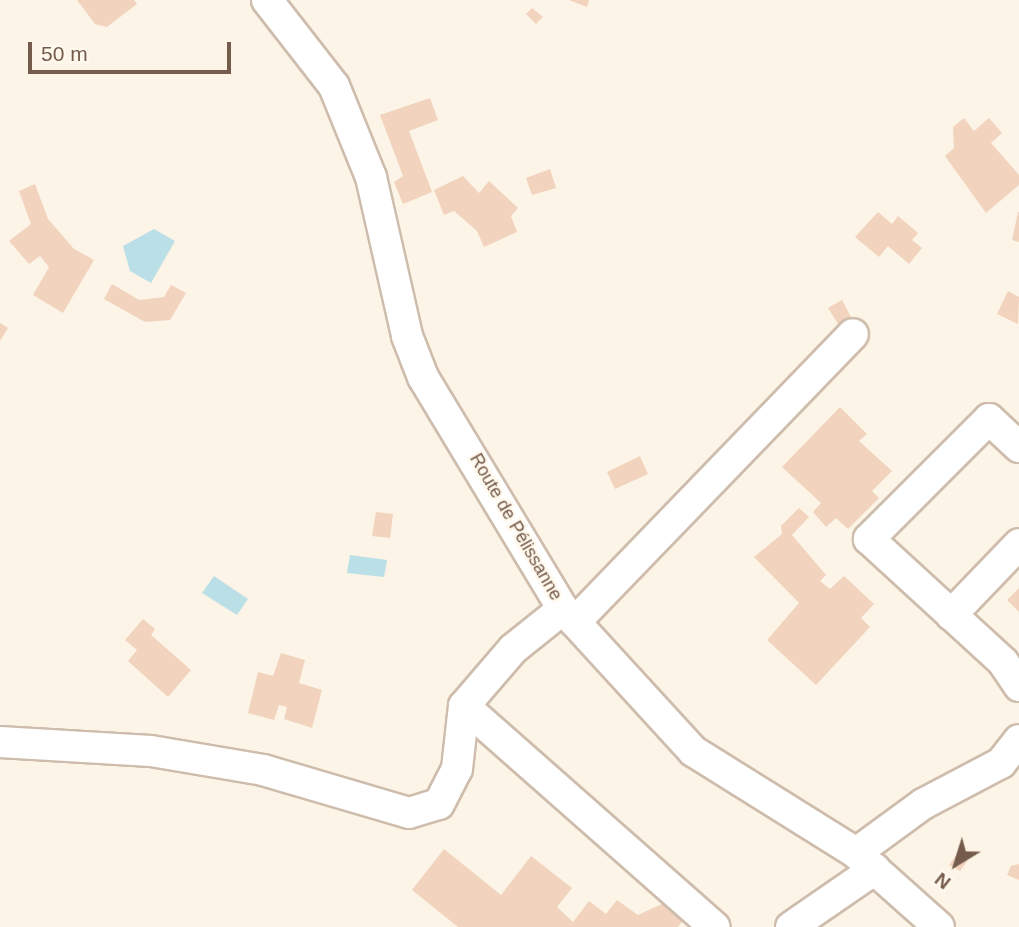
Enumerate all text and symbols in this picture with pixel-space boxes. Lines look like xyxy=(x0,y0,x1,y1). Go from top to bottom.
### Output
scale bar xyxy=(32,28,234,72)
text: 50 m xyxy=(41,42,88,65)
street label: Route de Pélissanne xyxy=(465,450,567,604)
north arrow xyxy=(921,829,991,899)
text: N xyxy=(931,868,955,893)

